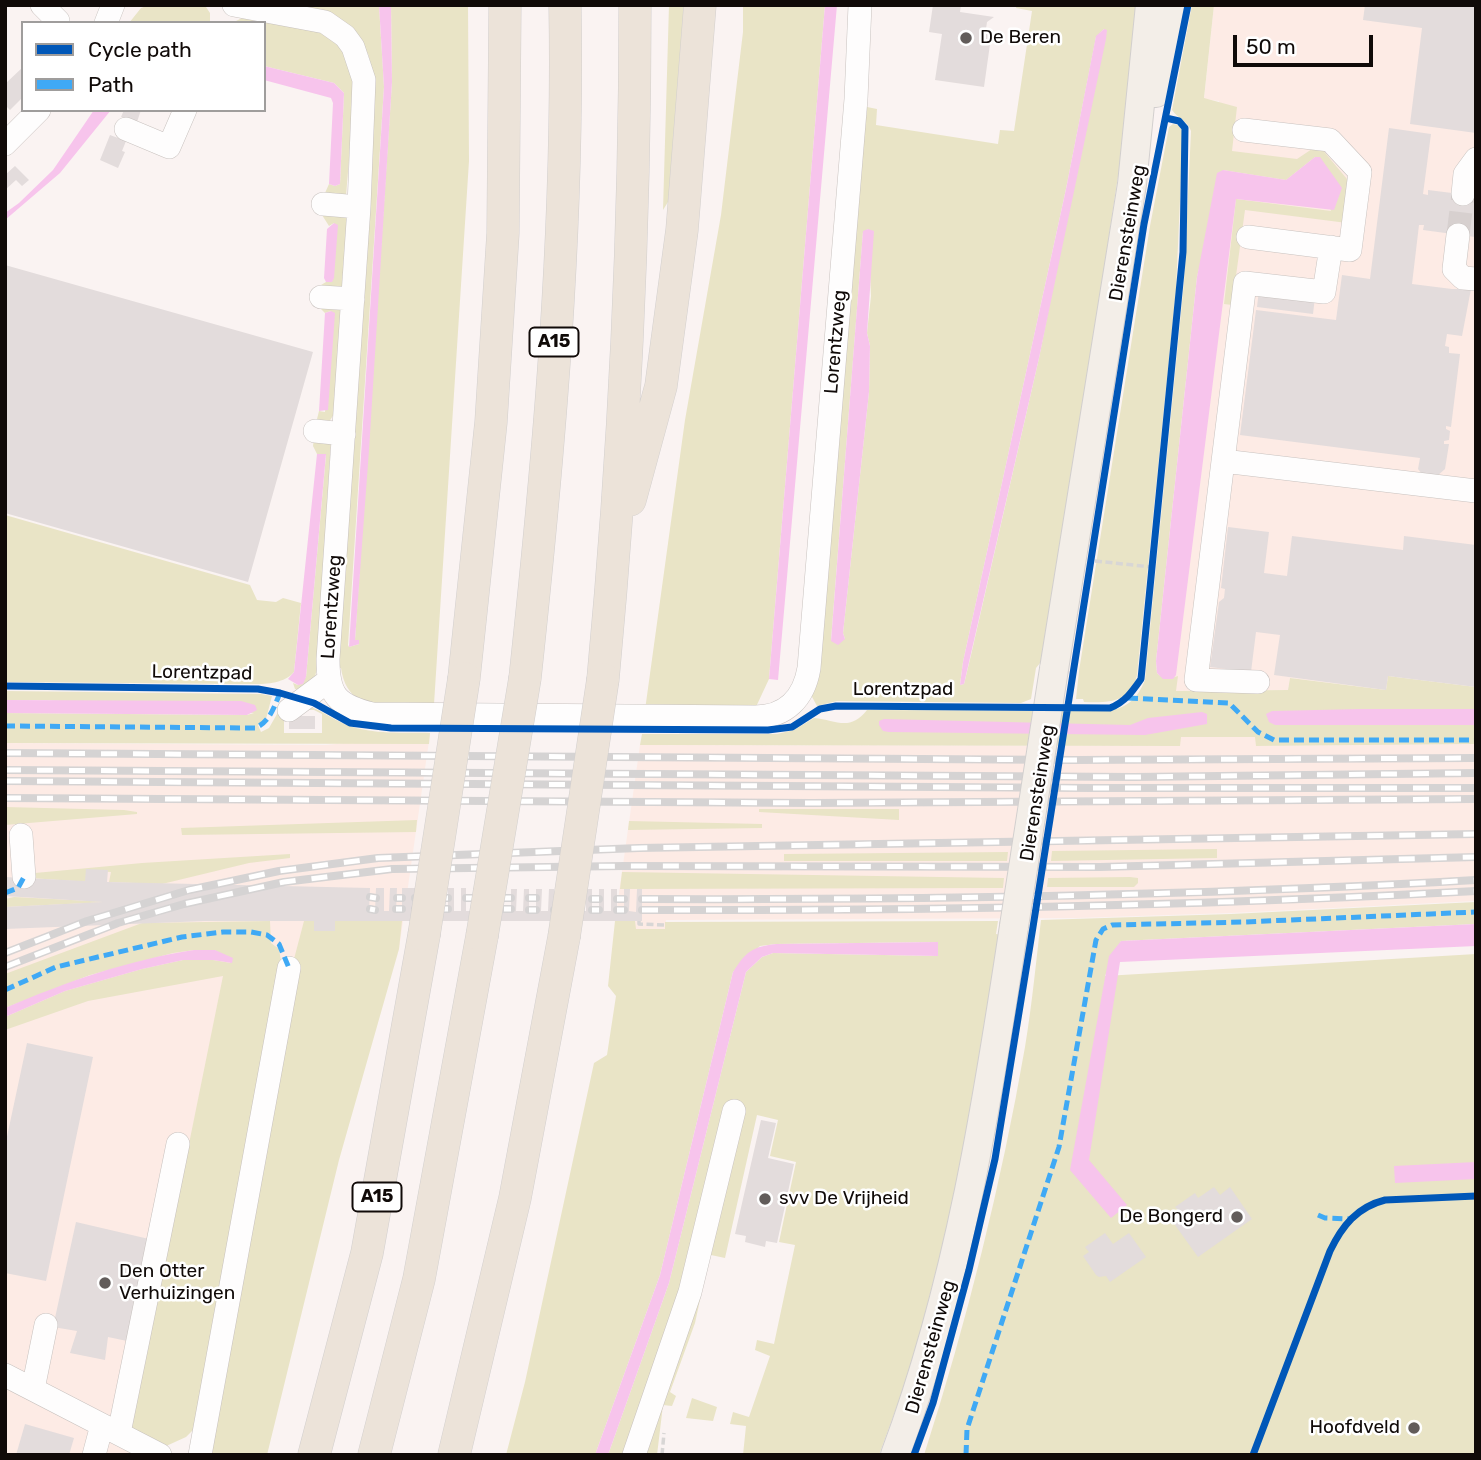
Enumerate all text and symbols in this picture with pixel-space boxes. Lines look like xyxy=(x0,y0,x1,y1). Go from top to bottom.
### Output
legend xyxy=(21,21,266,112)
scale bar xyxy=(1236,21,1376,65)
place label: De Beren xyxy=(980,27,1061,49)
marker: De Beren xyxy=(958,30,974,46)
text: 50 m xyxy=(1246,34,1296,59)
text: Cycle path xyxy=(88,37,192,62)
text: Path xyxy=(88,72,134,97)
street label: Dierensteinweg xyxy=(1105,163,1151,303)
street label: Lorentzweg xyxy=(820,289,852,395)
road number: A15 xyxy=(530,328,578,356)
street label: Lorentzweg xyxy=(317,554,347,660)
street label: Lorentzpad xyxy=(151,661,253,685)
street label: Lorentzpad xyxy=(853,679,953,701)
street label: Dierensteinweg xyxy=(1016,723,1060,863)
road number: A15 xyxy=(352,1182,402,1212)
place label: svv De Vrijheid xyxy=(779,1188,909,1210)
marker: svv De Vrijheid xyxy=(757,1191,773,1207)
place label: De Bongerd xyxy=(1119,1206,1223,1228)
marker: De Bongerd xyxy=(1229,1209,1245,1225)
place label: Den Otter Verhuizingen xyxy=(119,1261,235,1305)
marker: Den Otter Verhuizingen xyxy=(97,1275,113,1291)
street label: Dierensteinweg xyxy=(901,1277,961,1417)
place label: Hoofdveld xyxy=(1310,1417,1400,1439)
marker: Hoofdveld xyxy=(1406,1420,1422,1436)

